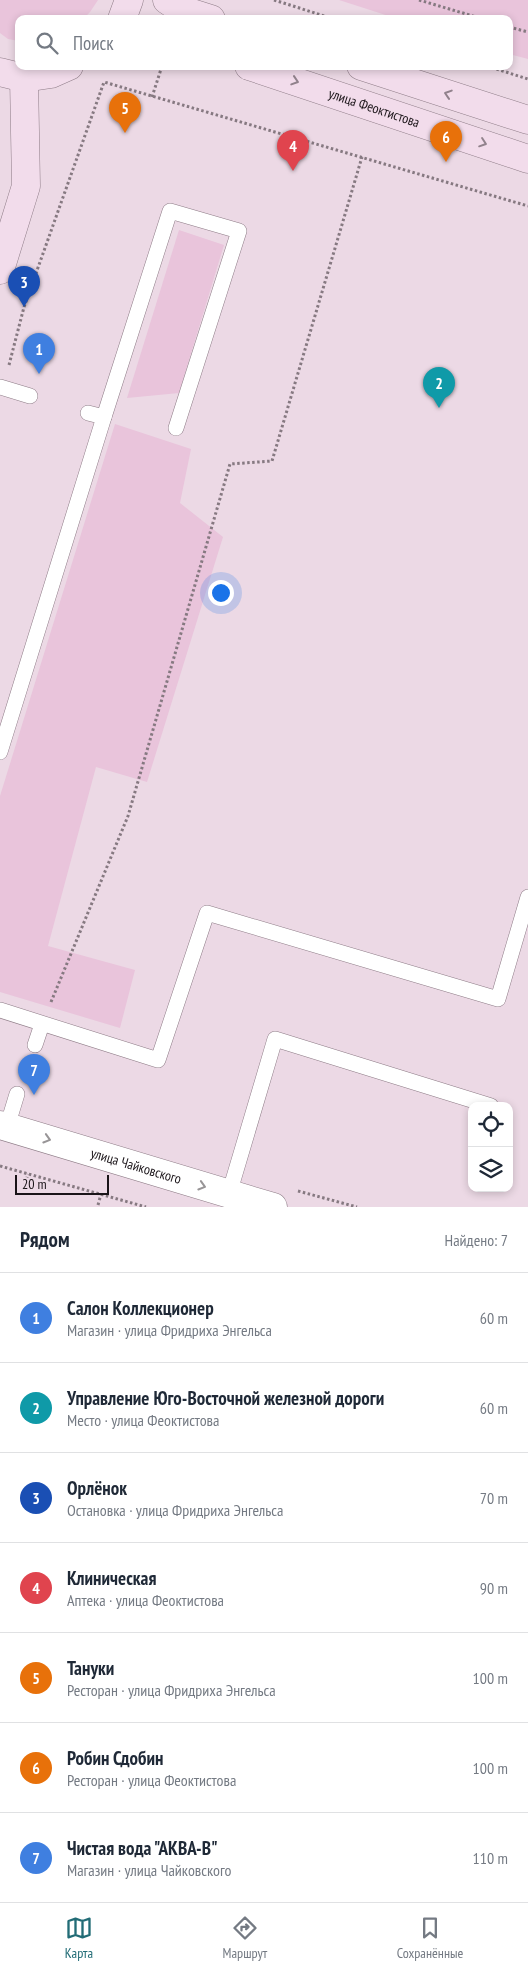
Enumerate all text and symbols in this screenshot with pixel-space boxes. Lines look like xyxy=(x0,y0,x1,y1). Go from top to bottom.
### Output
search box xyxy=(15,15,513,70)
icon: search xyxy=(33,29,61,57)
text: Поиск xyxy=(73,31,114,55)
one-way arrow xyxy=(290,76,299,86)
street label: улица Феоктистова xyxy=(326,84,422,131)
one-way arrow xyxy=(445,90,453,100)
pin: 5 xyxy=(109,92,141,133)
pin: 6 xyxy=(430,121,462,162)
pin: 4 xyxy=(277,130,309,171)
one-way arrow xyxy=(478,137,486,147)
pin: 3 xyxy=(8,266,40,307)
pin: 1 xyxy=(23,333,55,374)
pin: 2 xyxy=(423,367,455,408)
your location xyxy=(208,580,234,606)
pin: 7 xyxy=(18,1054,50,1095)
map controls xyxy=(468,1102,513,1192)
button: locate xyxy=(468,1102,513,1147)
one-way arrow xyxy=(42,1133,50,1143)
street label: улица Чайковского xyxy=(89,1144,183,1188)
button: layers xyxy=(468,1147,513,1192)
scale bar xyxy=(15,1172,109,1195)
text: 20 m xyxy=(22,1175,47,1193)
one-way arrow xyxy=(198,1180,206,1190)
text: Рядом xyxy=(20,1226,70,1253)
text: Найдено: 7 xyxy=(445,1230,508,1250)
text: Салон Коллекционер xyxy=(67,1296,214,1320)
text: 1 xyxy=(32,1308,40,1328)
text: 60 m xyxy=(480,1308,508,1328)
text: Магазин · улица Фридриха Энгельса xyxy=(67,1320,272,1340)
text: Управление Юго-Восточной железной дороги xyxy=(67,1386,384,1410)
text: 2 xyxy=(32,1398,40,1418)
text: 60 m xyxy=(480,1398,508,1418)
text: Место · улица Феоктистова xyxy=(67,1410,219,1430)
text: Орлёнок xyxy=(67,1476,127,1500)
text: 3 xyxy=(32,1488,40,1508)
text: 70 m xyxy=(480,1488,508,1508)
text: Остановка · улица Фридриха Энгельса xyxy=(67,1500,283,1520)
text: Клиническая xyxy=(67,1566,156,1590)
text: 4 xyxy=(32,1578,40,1598)
text: 90 m xyxy=(480,1578,508,1598)
text: Аптека · улица Феоктистова xyxy=(67,1590,224,1610)
text: Тануки xyxy=(67,1656,114,1680)
text: 5 xyxy=(32,1668,40,1688)
text: 100 m xyxy=(473,1668,508,1688)
text: Ресторан · улица Фридриха Энгельса xyxy=(67,1680,276,1700)
text: Робин Сдобин xyxy=(67,1746,163,1770)
text: 6 xyxy=(32,1758,40,1778)
text: 100 m xyxy=(473,1758,508,1778)
text: Ресторан · улица Феоктистова xyxy=(67,1770,236,1790)
text: Чистая вода "АКВА-В" xyxy=(67,1836,218,1860)
text: 7 xyxy=(32,1848,40,1868)
text: 110 m xyxy=(473,1848,508,1868)
text: Магазин · улица Чайковского xyxy=(67,1860,231,1880)
tab: Карта xyxy=(65,1914,93,1962)
tab: Маршрут xyxy=(223,1914,267,1962)
tab: Сохранённые xyxy=(397,1914,463,1962)

